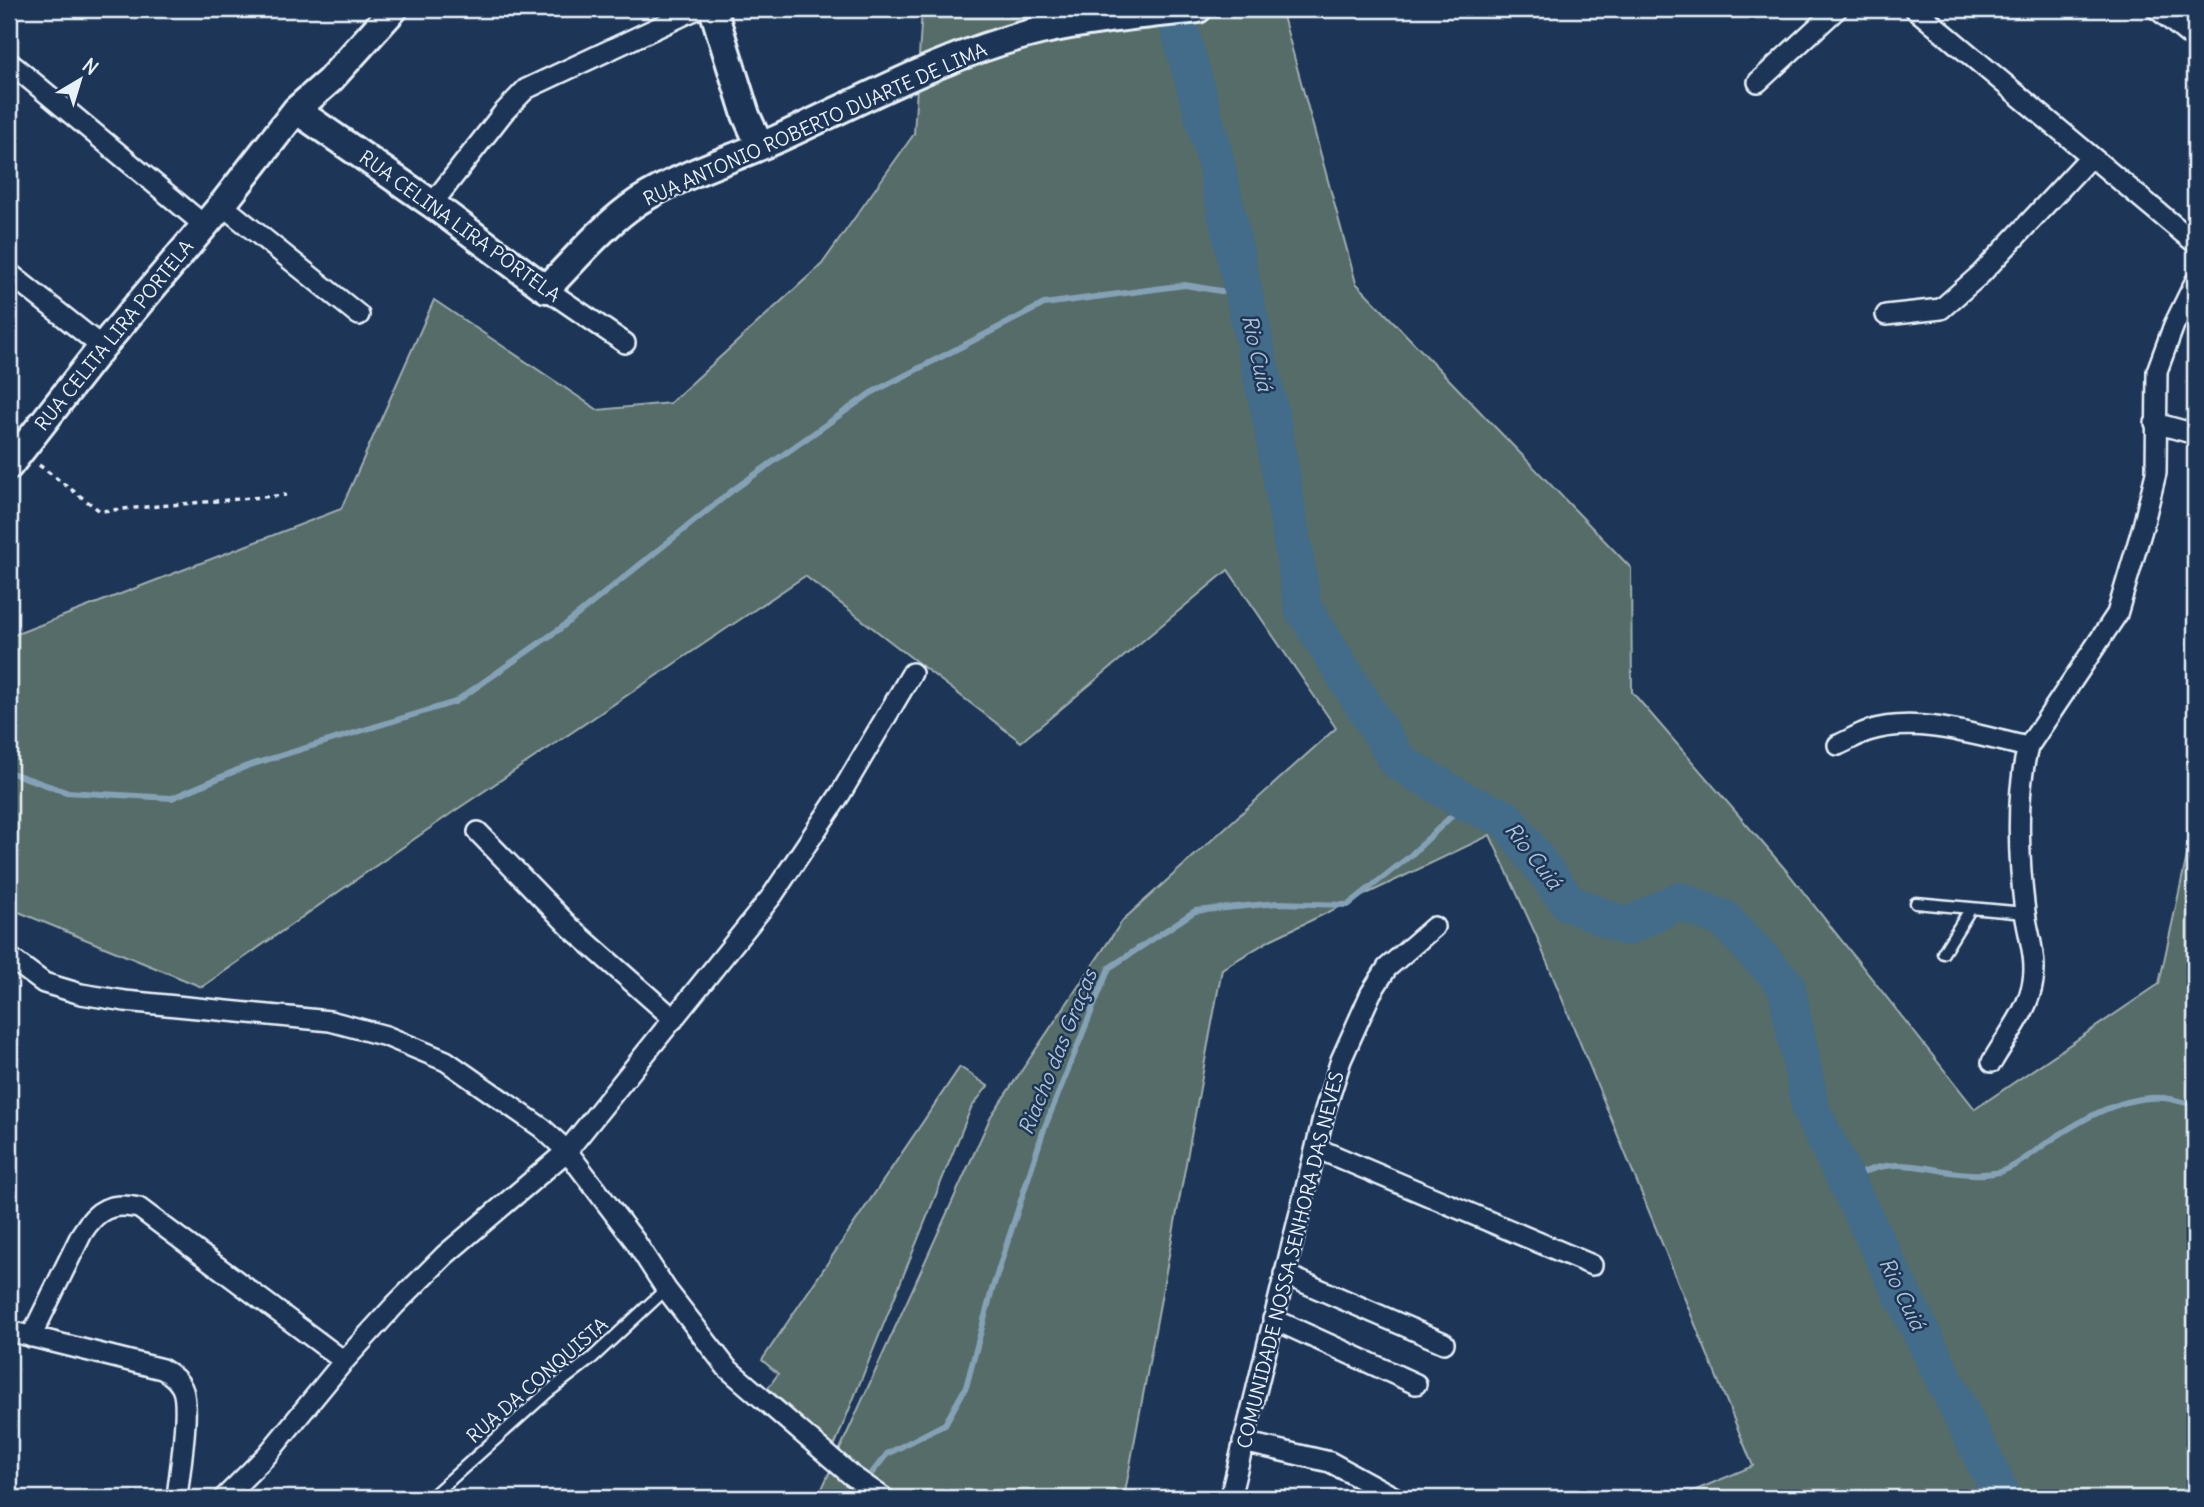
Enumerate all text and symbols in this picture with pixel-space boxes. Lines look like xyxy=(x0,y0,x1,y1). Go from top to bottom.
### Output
street label: RUA ANTONIO ROBERTO DUARTE DE LIMA xyxy=(640,37,990,211)
north arrow xyxy=(46,46,116,116)
text: N xyxy=(78,53,103,80)
street label: RUA CELINA LIRA PORTELA xyxy=(355,145,565,307)
street label: RUA CELITA LIRA PORTELA xyxy=(30,235,198,435)
water label: Rio Cuiá xyxy=(1236,312,1279,395)
water label: Rio Cuiá xyxy=(1499,817,1568,895)
water label: Riacho das Graças xyxy=(1012,964,1104,1138)
street label: COMUNIDADE NOSSA SENHORA DAS NEVES xyxy=(1231,1069,1349,1451)
water label: Rio Cuiá xyxy=(1873,1253,1932,1335)
street label: RUA DA CONQUISTA xyxy=(461,1312,613,1448)

